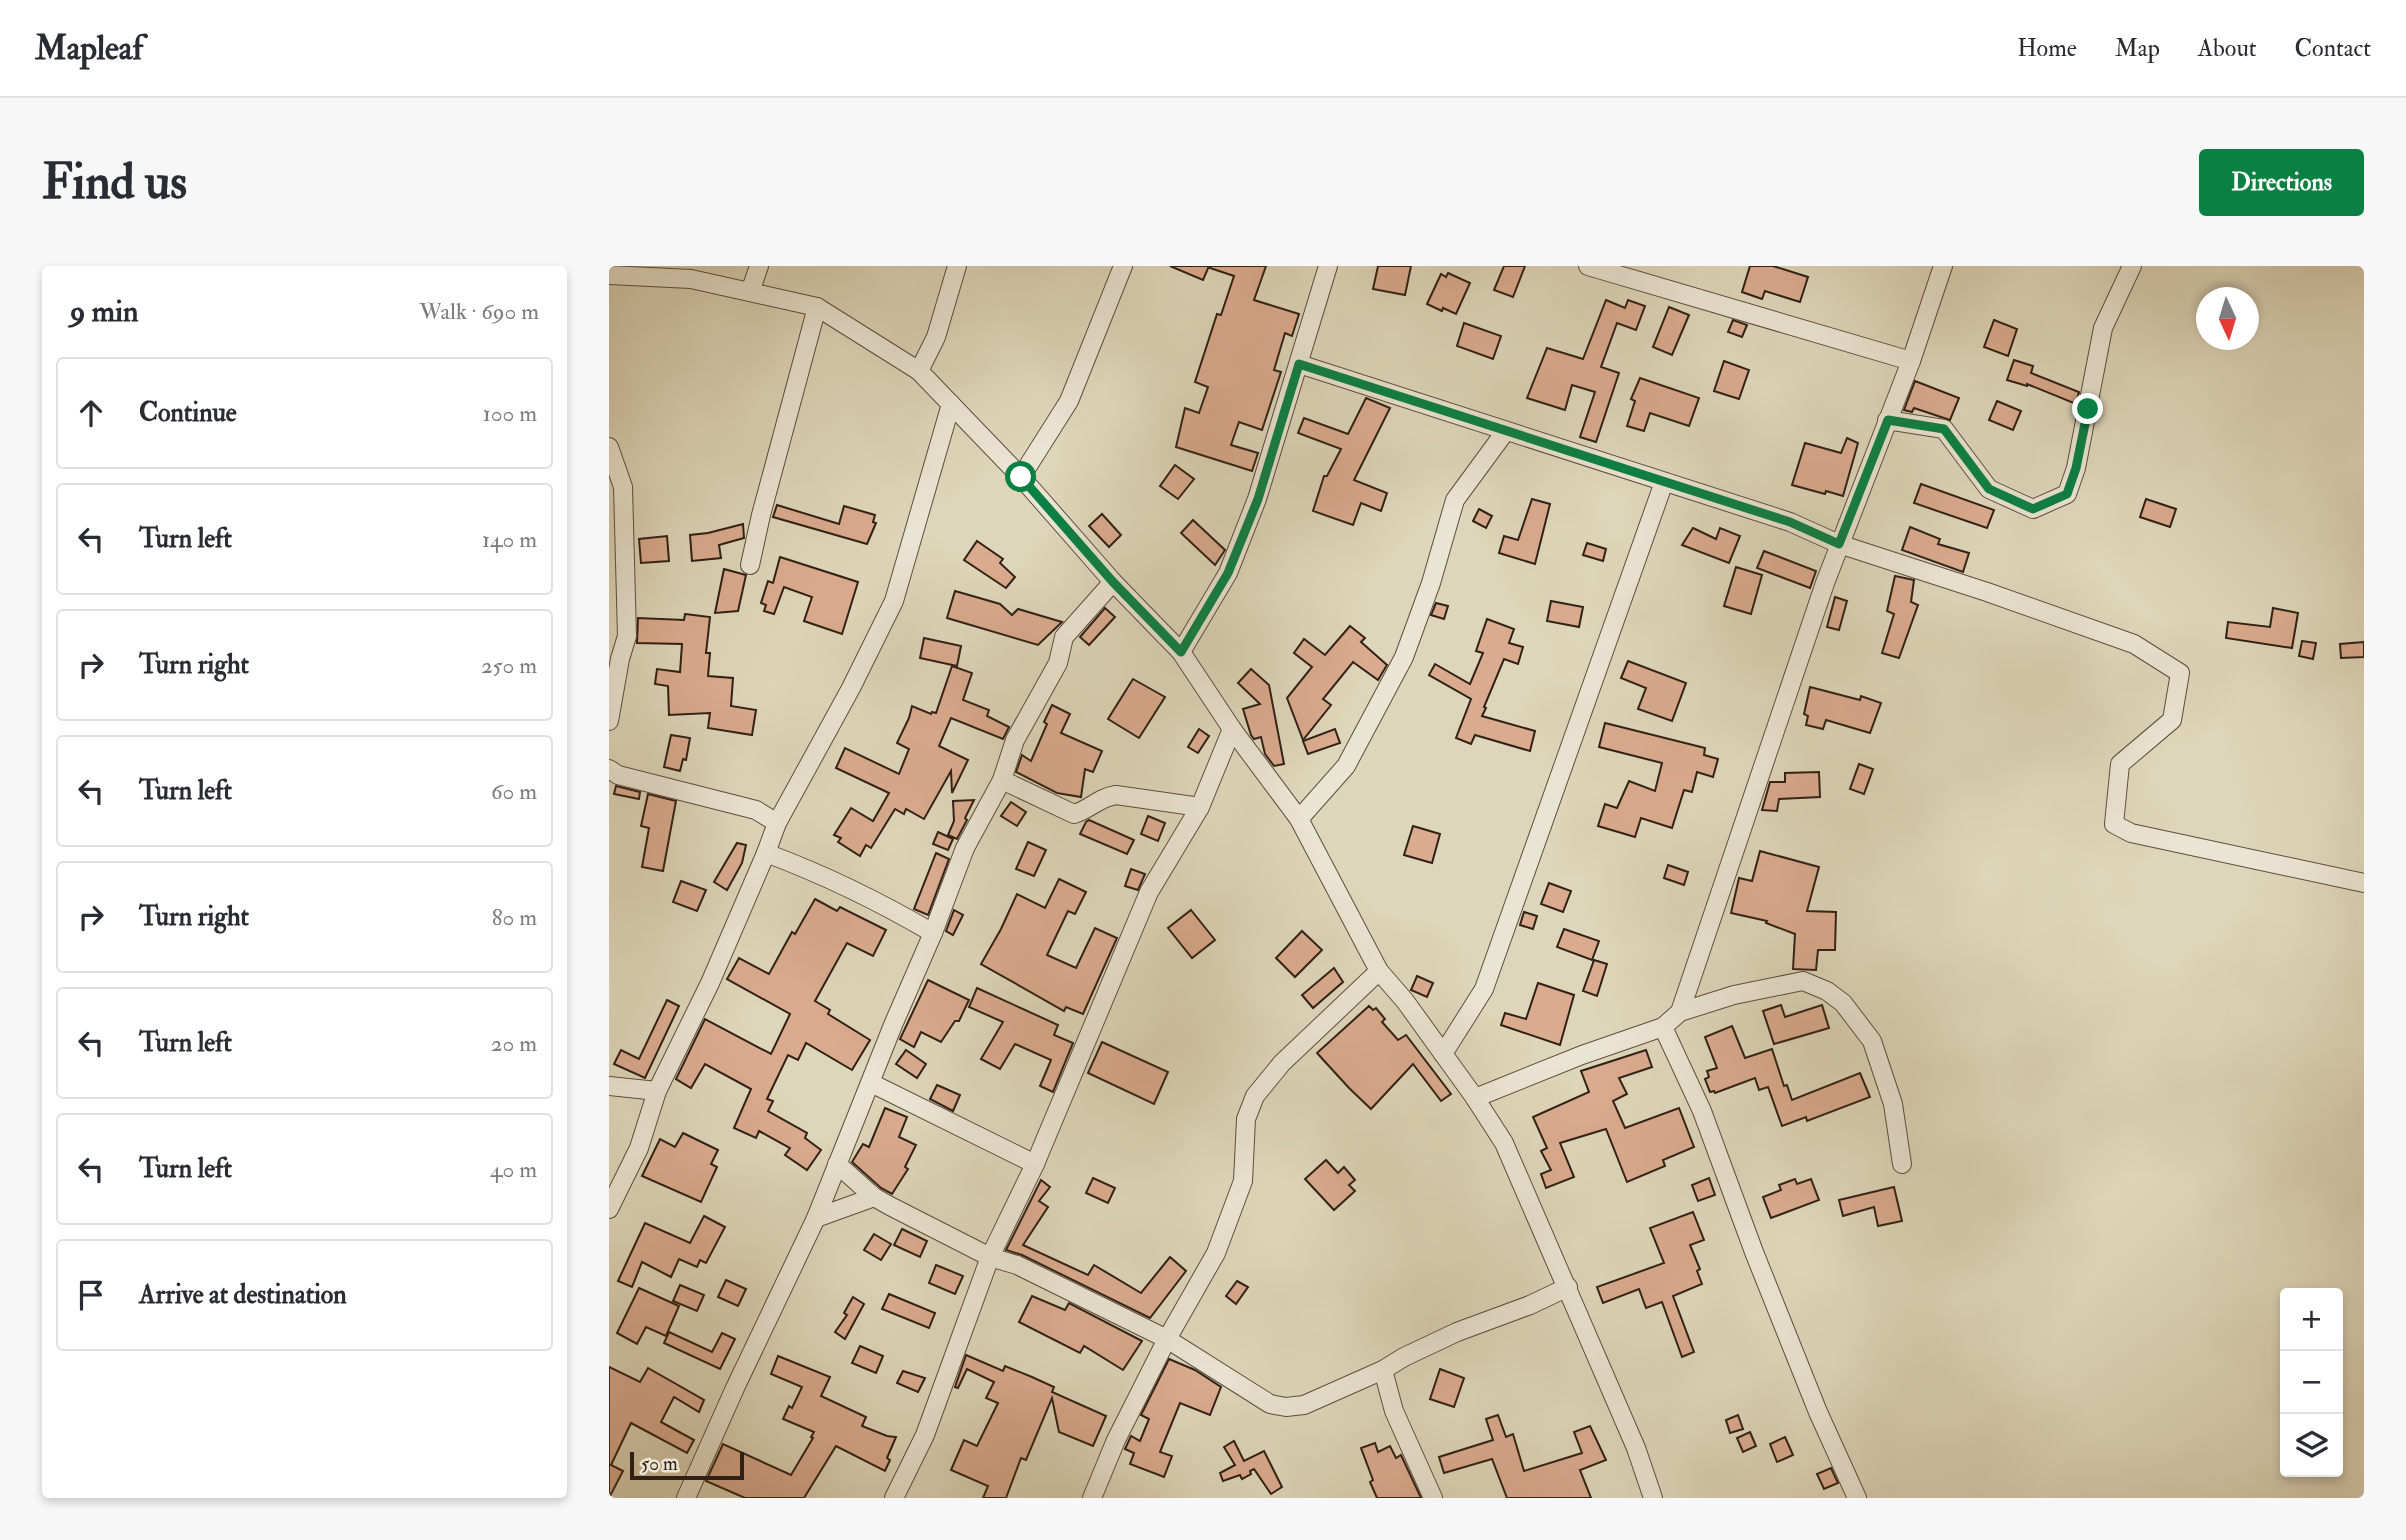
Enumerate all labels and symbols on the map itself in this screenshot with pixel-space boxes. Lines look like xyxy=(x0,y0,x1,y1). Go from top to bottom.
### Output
north arrow xyxy=(2196,287,2259,350)
route end xyxy=(2072,393,2103,424)
route start xyxy=(1005,461,1036,492)
scale bar xyxy=(630,1449,744,1481)

